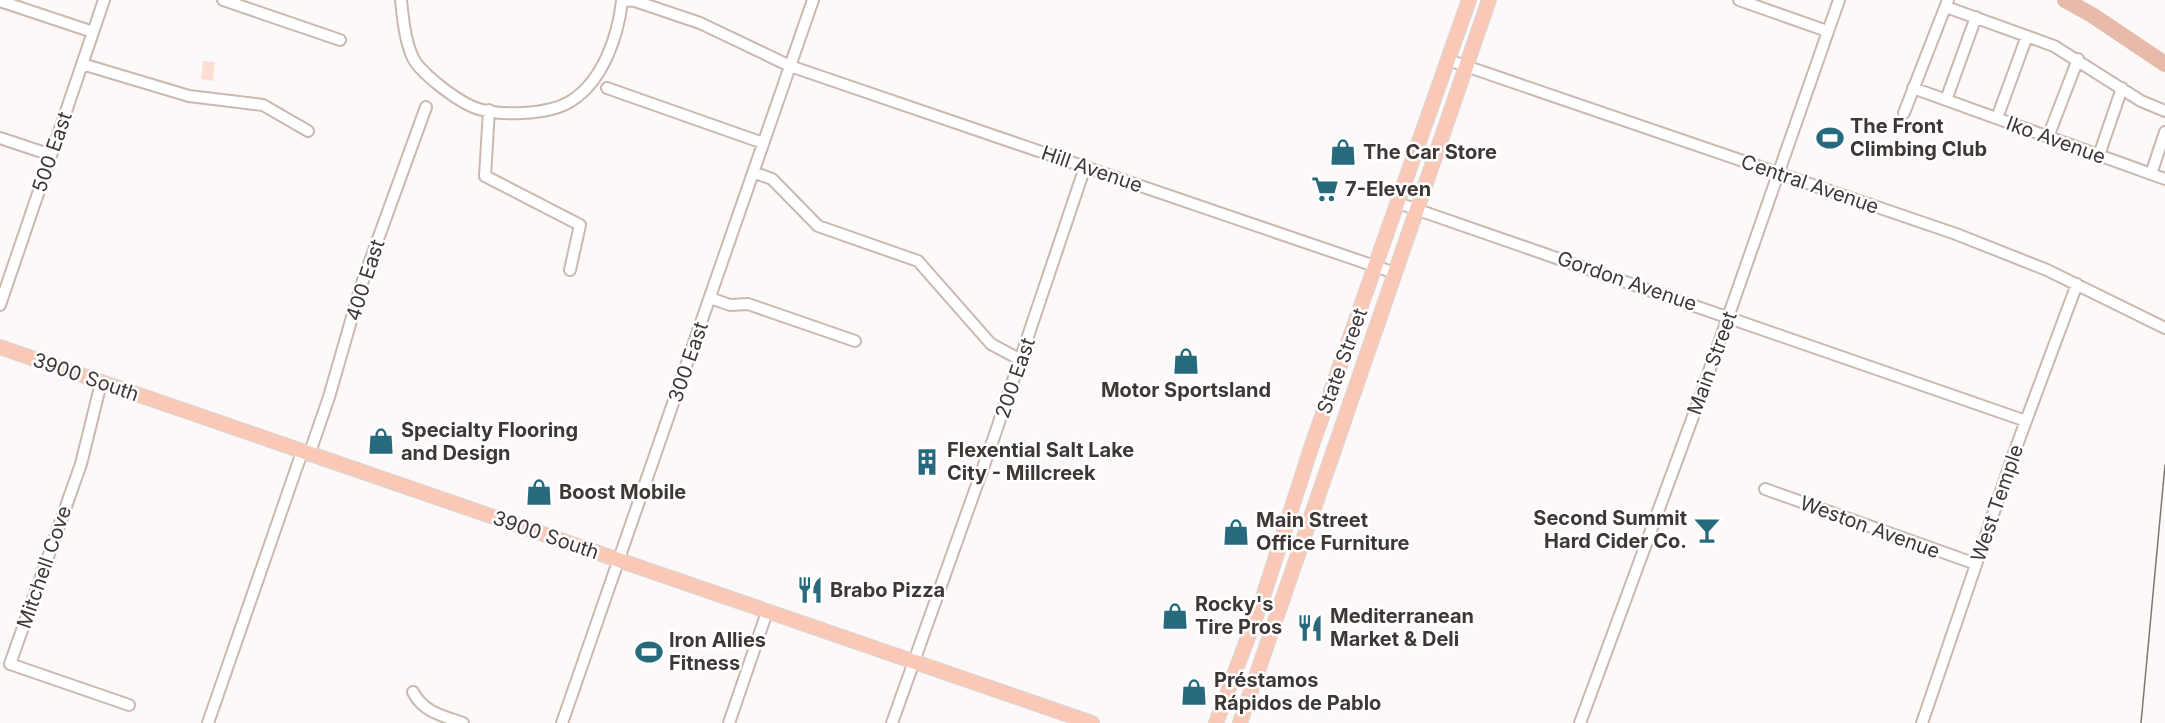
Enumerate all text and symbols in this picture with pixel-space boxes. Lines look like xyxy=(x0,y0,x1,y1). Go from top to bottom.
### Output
street label: 500 East xyxy=(27,108,77,195)
street label: Iko Avenue xyxy=(2003,111,2109,169)
place label: The Front Climbing Club xyxy=(1850,114,1987,161)
sports icon: The Front Climbing Club xyxy=(1815,123,1845,153)
shop icon: The Car Store xyxy=(1328,137,1358,167)
place label: The Car Store xyxy=(1363,140,1497,164)
street label: Hill Avenue xyxy=(1038,141,1146,197)
street label: Central Avenue xyxy=(1738,149,1882,219)
supermarket icon: 7-Eleven xyxy=(1310,174,1340,204)
place label: 7-Eleven xyxy=(1345,177,1431,201)
street label: 400 East xyxy=(341,236,390,324)
street label: Gordon Avenue xyxy=(1554,246,1700,316)
street label: State Street xyxy=(1312,304,1372,417)
street label: Main Street xyxy=(1682,308,1742,418)
street label: 300 East xyxy=(663,318,713,405)
street label: 200 East xyxy=(990,334,1040,421)
shop icon: Motor Sportsland xyxy=(1171,346,1201,376)
street label: 3900 South xyxy=(30,348,142,406)
place label: Motor Sportsland xyxy=(1101,378,1271,402)
place label: Specialty Flooring and Design xyxy=(401,418,578,465)
shop icon: Specialty Flooring and Design xyxy=(366,426,396,456)
place label: Flexential Salt Lake City - Millcreek xyxy=(947,438,1134,485)
street label: West Temple xyxy=(1966,441,2028,565)
building icon: Flexential Salt Lake City - Millcreek xyxy=(912,447,942,477)
shop icon: Boost Mobile xyxy=(524,477,554,507)
place label: Boost Mobile xyxy=(559,480,686,504)
street label: Weston Avenue xyxy=(1797,491,1943,563)
street label: Mitchell Cove xyxy=(12,502,76,632)
street label: 3900 South xyxy=(490,506,602,564)
place label: Second Summit Hard Cider Co. xyxy=(1533,506,1687,553)
place label: Main Street Office Furniture xyxy=(1256,508,1410,555)
bar icon: Second Summit Hard Cider Co. xyxy=(1692,515,1722,545)
shop icon: Main Street Office Furniture xyxy=(1221,517,1251,547)
restaurant icon: Brabo Pizza xyxy=(795,575,825,605)
place label: Brabo Pizza xyxy=(830,578,945,602)
place label: Rocky's Tire Pros xyxy=(1195,592,1282,639)
shop icon: Rocky's Tire Pros xyxy=(1160,601,1190,631)
place label: Mediterranean Market & Deli xyxy=(1330,604,1474,651)
restaurant icon: Mediterranean Market & Deli xyxy=(1295,613,1325,643)
place label: Iron Allies Fitness xyxy=(669,628,766,675)
sports icon: Iron Allies Fitness xyxy=(634,637,664,667)
place label: Préstamos Rápidos de Pablo xyxy=(1214,668,1381,715)
shop icon: Préstamos Rápidos de Pablo xyxy=(1179,677,1209,707)

